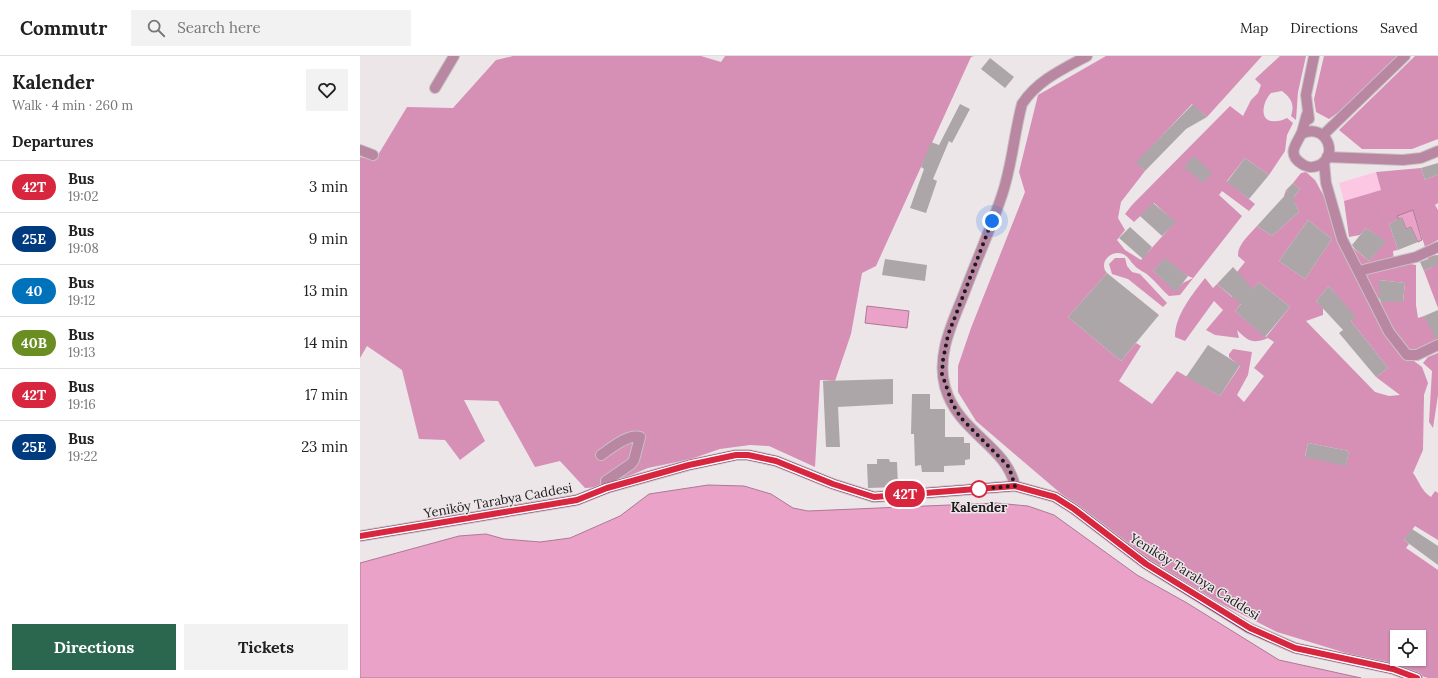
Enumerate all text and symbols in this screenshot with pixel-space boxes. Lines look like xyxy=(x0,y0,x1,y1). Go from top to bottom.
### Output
search box xyxy=(131,10,411,46)
text: Commutr xyxy=(20,16,107,40)
icon: search xyxy=(145,17,167,39)
text: Search here xyxy=(177,18,261,37)
text: Map xyxy=(1240,19,1268,37)
text: Directions xyxy=(1290,19,1358,37)
text: Saved xyxy=(1380,19,1418,37)
button: heart xyxy=(306,69,348,111)
text: Kalender xyxy=(12,70,94,94)
text: Walk · 4 min · 260 m xyxy=(12,97,133,114)
text: Departures xyxy=(12,132,93,151)
text: Bus xyxy=(68,169,94,188)
text: 3 min xyxy=(309,177,348,196)
text: 42T xyxy=(22,178,46,196)
text: 19:02 xyxy=(68,188,98,205)
your location xyxy=(982,211,1002,231)
text: Bus xyxy=(68,221,94,240)
text: 9 min xyxy=(309,229,348,248)
text: 25E xyxy=(22,230,46,248)
text: 19:08 xyxy=(68,240,99,257)
text: Bus xyxy=(68,273,94,292)
text: 13 min xyxy=(304,281,348,300)
text: 40 xyxy=(26,282,42,300)
text: 19:12 xyxy=(68,292,95,309)
text: Bus xyxy=(68,325,94,344)
text: 14 min xyxy=(304,333,348,352)
text: 40B xyxy=(21,334,47,352)
text: 19:13 xyxy=(68,344,95,361)
text: Bus xyxy=(68,377,94,396)
text: 17 min xyxy=(305,385,348,404)
text: 42T xyxy=(22,386,46,404)
text: 19:16 xyxy=(68,396,96,413)
text: Bus xyxy=(68,429,94,448)
text: 23 min xyxy=(301,437,348,456)
text: 25E xyxy=(22,438,46,456)
text: 19:22 xyxy=(68,448,97,465)
street label: Yeniköy Tarabya Caddesi xyxy=(422,479,574,522)
marker: Kalender xyxy=(970,480,988,498)
line badge: 42T xyxy=(882,481,928,507)
text: 42T xyxy=(893,485,917,503)
place label: Kalender xyxy=(951,499,1008,516)
street label: Yeniköy Tarabya Caddesi xyxy=(1126,529,1263,624)
button: Directions xyxy=(12,624,176,670)
button: Tickets xyxy=(184,624,348,670)
map controls xyxy=(1390,630,1426,666)
button: locate xyxy=(1390,630,1426,666)

